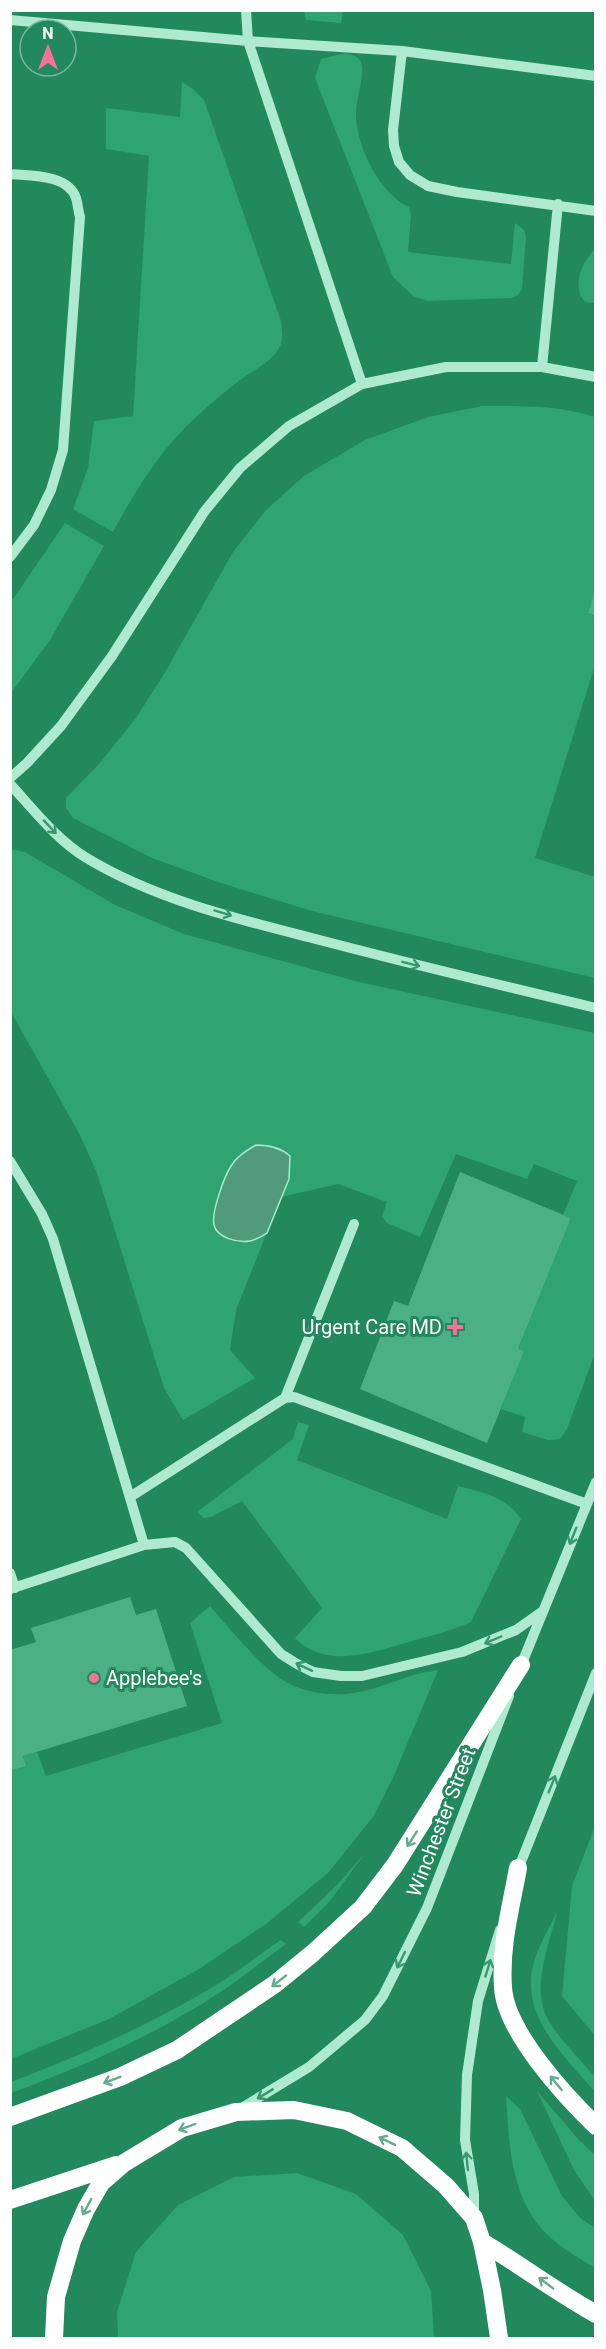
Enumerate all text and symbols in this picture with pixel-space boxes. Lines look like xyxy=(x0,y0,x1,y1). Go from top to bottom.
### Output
north arrow xyxy=(18,18,78,78)
text: N xyxy=(42,24,54,43)
one-way arrow xyxy=(43,819,57,834)
one-way arrow xyxy=(213,908,232,919)
one-way arrow xyxy=(401,959,420,971)
place label: Urgent Care MD xyxy=(301,1315,442,1339)
marker: Urgent Care MD xyxy=(446,1318,464,1336)
one-way arrow xyxy=(567,1526,578,1545)
one-way arrow xyxy=(484,1635,502,1646)
one-way arrow xyxy=(295,1661,313,1673)
place label: Applebee's xyxy=(106,1666,202,1690)
marker: Applebee's xyxy=(87,1671,101,1685)
street label: Winchester Street xyxy=(402,1744,480,1900)
one-way arrow xyxy=(547,1775,558,1794)
one-way arrow xyxy=(405,1831,418,1848)
one-way arrow xyxy=(395,1951,407,1969)
one-way arrow xyxy=(483,1959,494,1978)
one-way arrow xyxy=(271,1974,287,1987)
one-way arrow xyxy=(103,2075,122,2086)
one-way arrow xyxy=(549,2075,562,2091)
one-way arrow xyxy=(257,2088,274,2100)
one-way arrow xyxy=(178,2123,196,2134)
one-way arrow xyxy=(379,2134,397,2146)
one-way arrow xyxy=(462,2151,473,2171)
one-way arrow xyxy=(81,2198,93,2215)
one-way arrow xyxy=(538,2277,554,2290)

